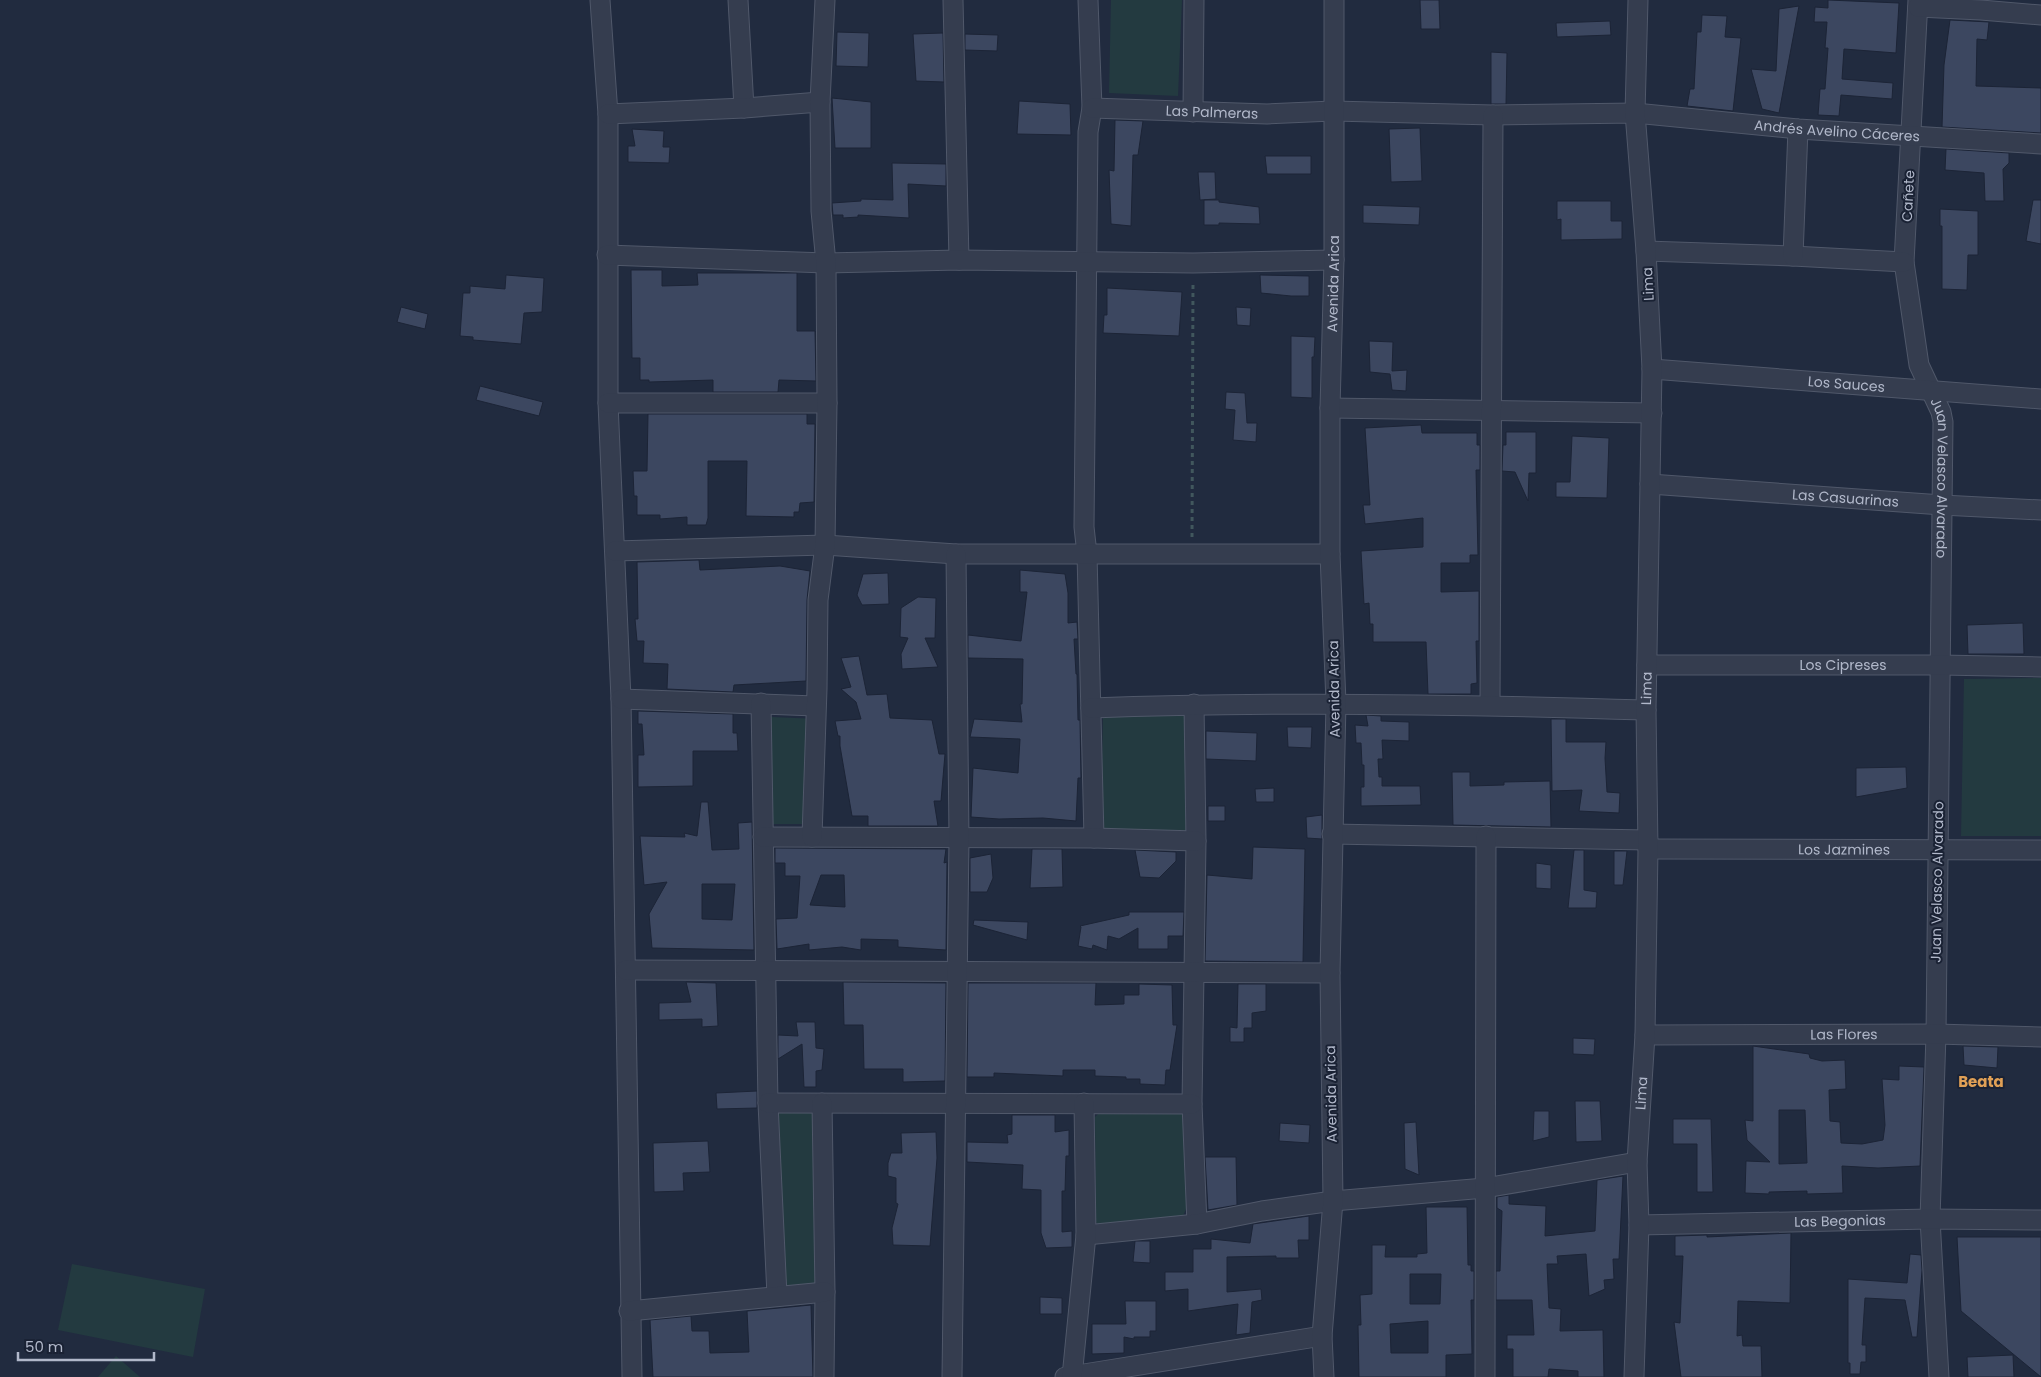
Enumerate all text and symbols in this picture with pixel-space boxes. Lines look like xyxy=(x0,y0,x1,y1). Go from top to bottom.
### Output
street label: Las Palmeras xyxy=(1165,101,1259,124)
street label: Andrés Avelino Cáceres xyxy=(1753,115,1920,147)
street label: Cañete xyxy=(1897,169,1919,222)
street label: Avenida Arica xyxy=(1322,235,1344,333)
street label: Lima xyxy=(1637,267,1659,301)
street label: Los Sauces xyxy=(1807,371,1886,397)
street label: Juan Velasco Alvarado xyxy=(1926,394,1953,558)
street label: Las Casuarinas xyxy=(1791,484,1900,512)
street label: Avenida Arica xyxy=(1323,640,1345,738)
street label: Los Cipreses xyxy=(1799,655,1887,675)
street label: Lima xyxy=(1636,672,1657,705)
street label: Juan Velasco Alvarado xyxy=(1926,801,1948,963)
street label: Los Jazmines xyxy=(1798,839,1890,860)
street label: Las Flores xyxy=(1810,1024,1878,1044)
street label: Avenida Arica xyxy=(1320,1045,1342,1143)
district label: Beata xyxy=(1958,1071,2004,1092)
street label: Lima xyxy=(1630,1076,1652,1111)
street label: Las Begonias xyxy=(1794,1210,1886,1232)
scale bar xyxy=(18,1330,154,1362)
text: 50 m xyxy=(25,1336,63,1357)

